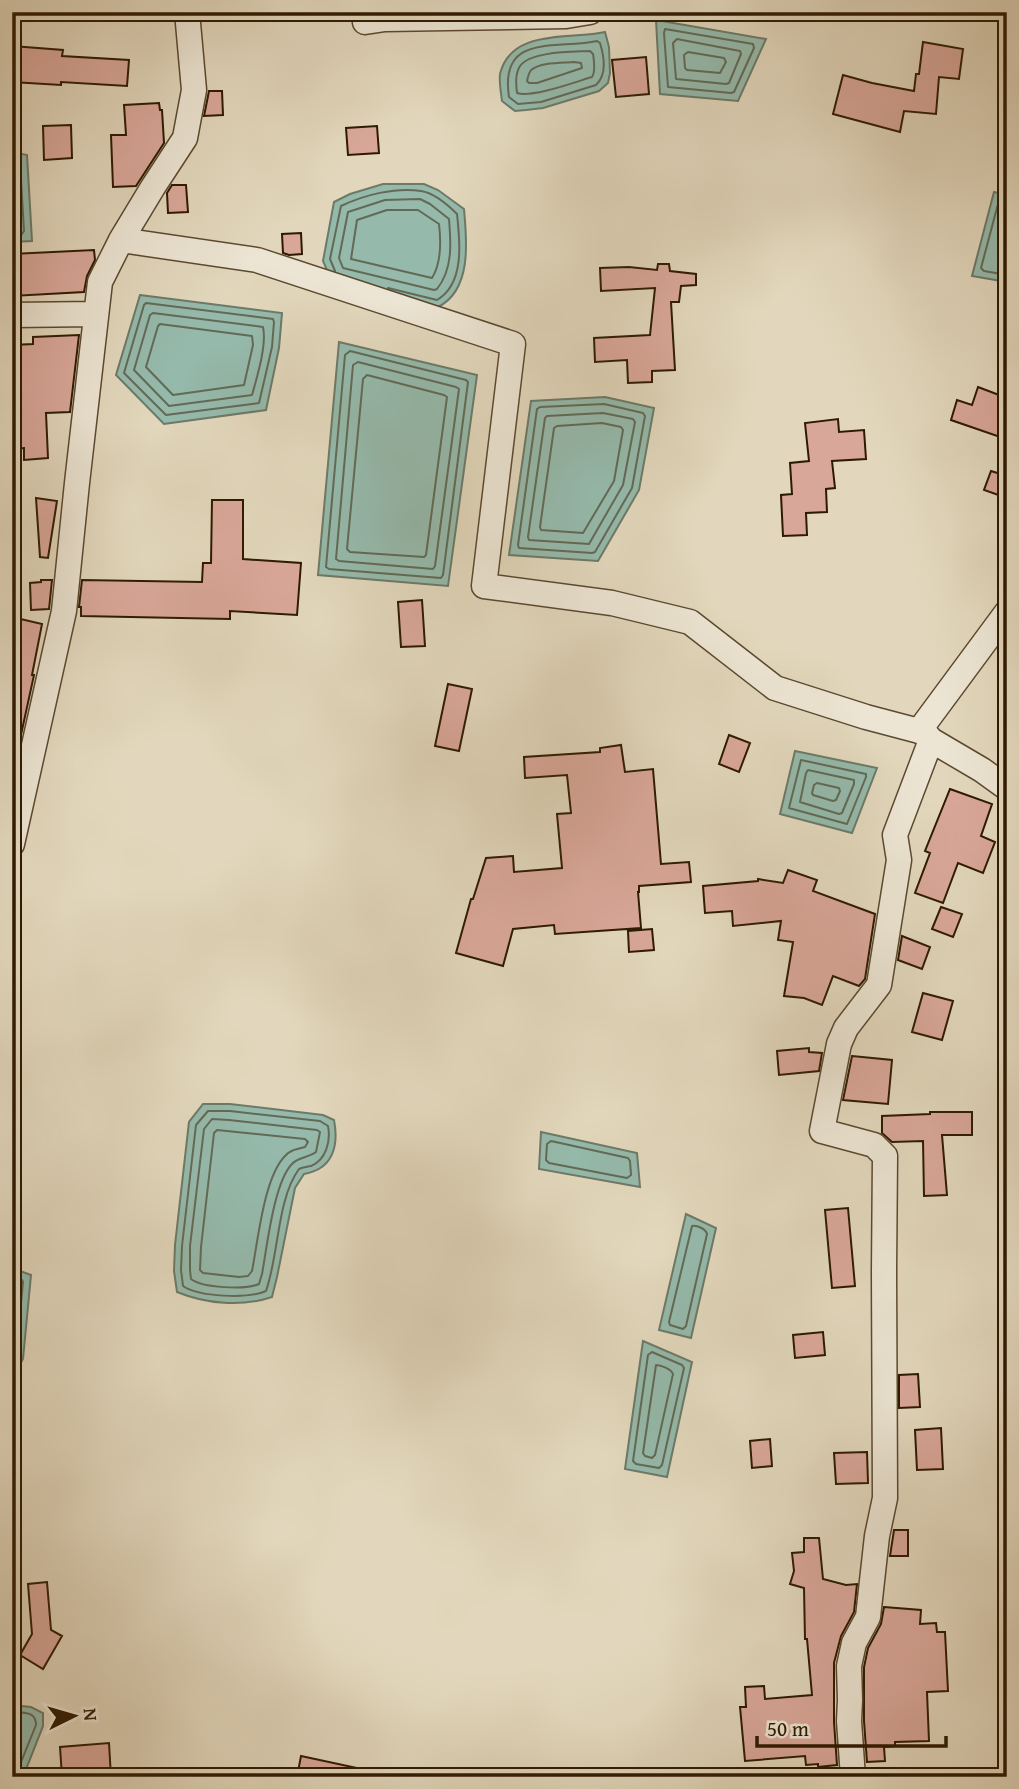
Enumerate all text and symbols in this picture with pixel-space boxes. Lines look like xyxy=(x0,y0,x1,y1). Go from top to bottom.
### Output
north arrow xyxy=(38,1680,108,1750)
scale bar xyxy=(757,1705,946,1749)
text: N xyxy=(76,1707,105,1722)
text: 50 m xyxy=(767,1713,809,1744)

